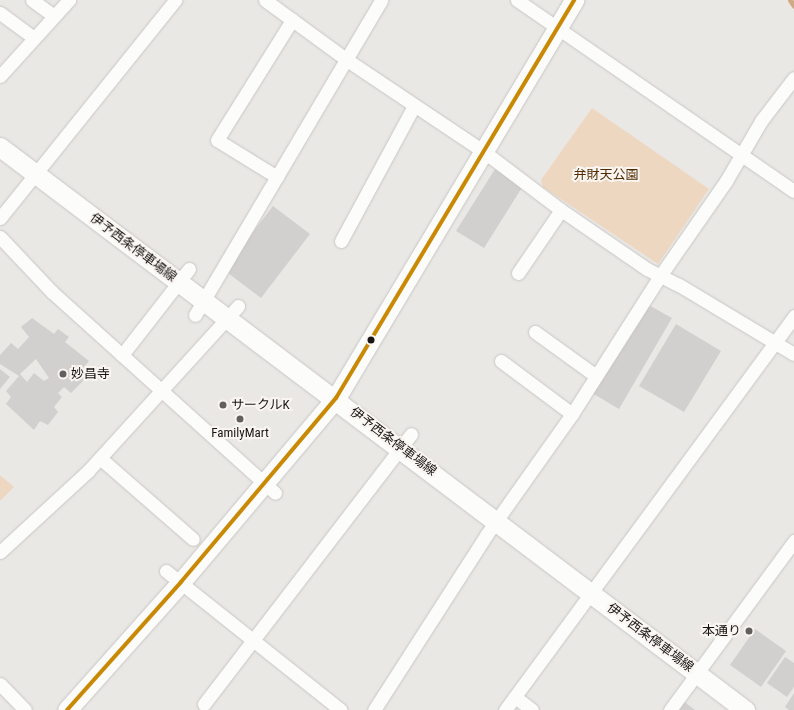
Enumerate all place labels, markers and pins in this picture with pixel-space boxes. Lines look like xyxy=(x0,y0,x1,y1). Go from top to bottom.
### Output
unlabelled marker xyxy=(366,335,376,345)
place label: 妙昌寺 xyxy=(71,366,110,382)
marker: 妙昌寺 xyxy=(58,369,68,379)
place label: サークルK xyxy=(231,397,290,413)
marker: サークルK xyxy=(218,400,228,410)
marker: FamilyMart xyxy=(235,414,245,424)
place label: FamilyMart xyxy=(211,425,269,441)
place label: 本通り xyxy=(702,623,741,639)
marker: 本通り xyxy=(744,626,754,636)

